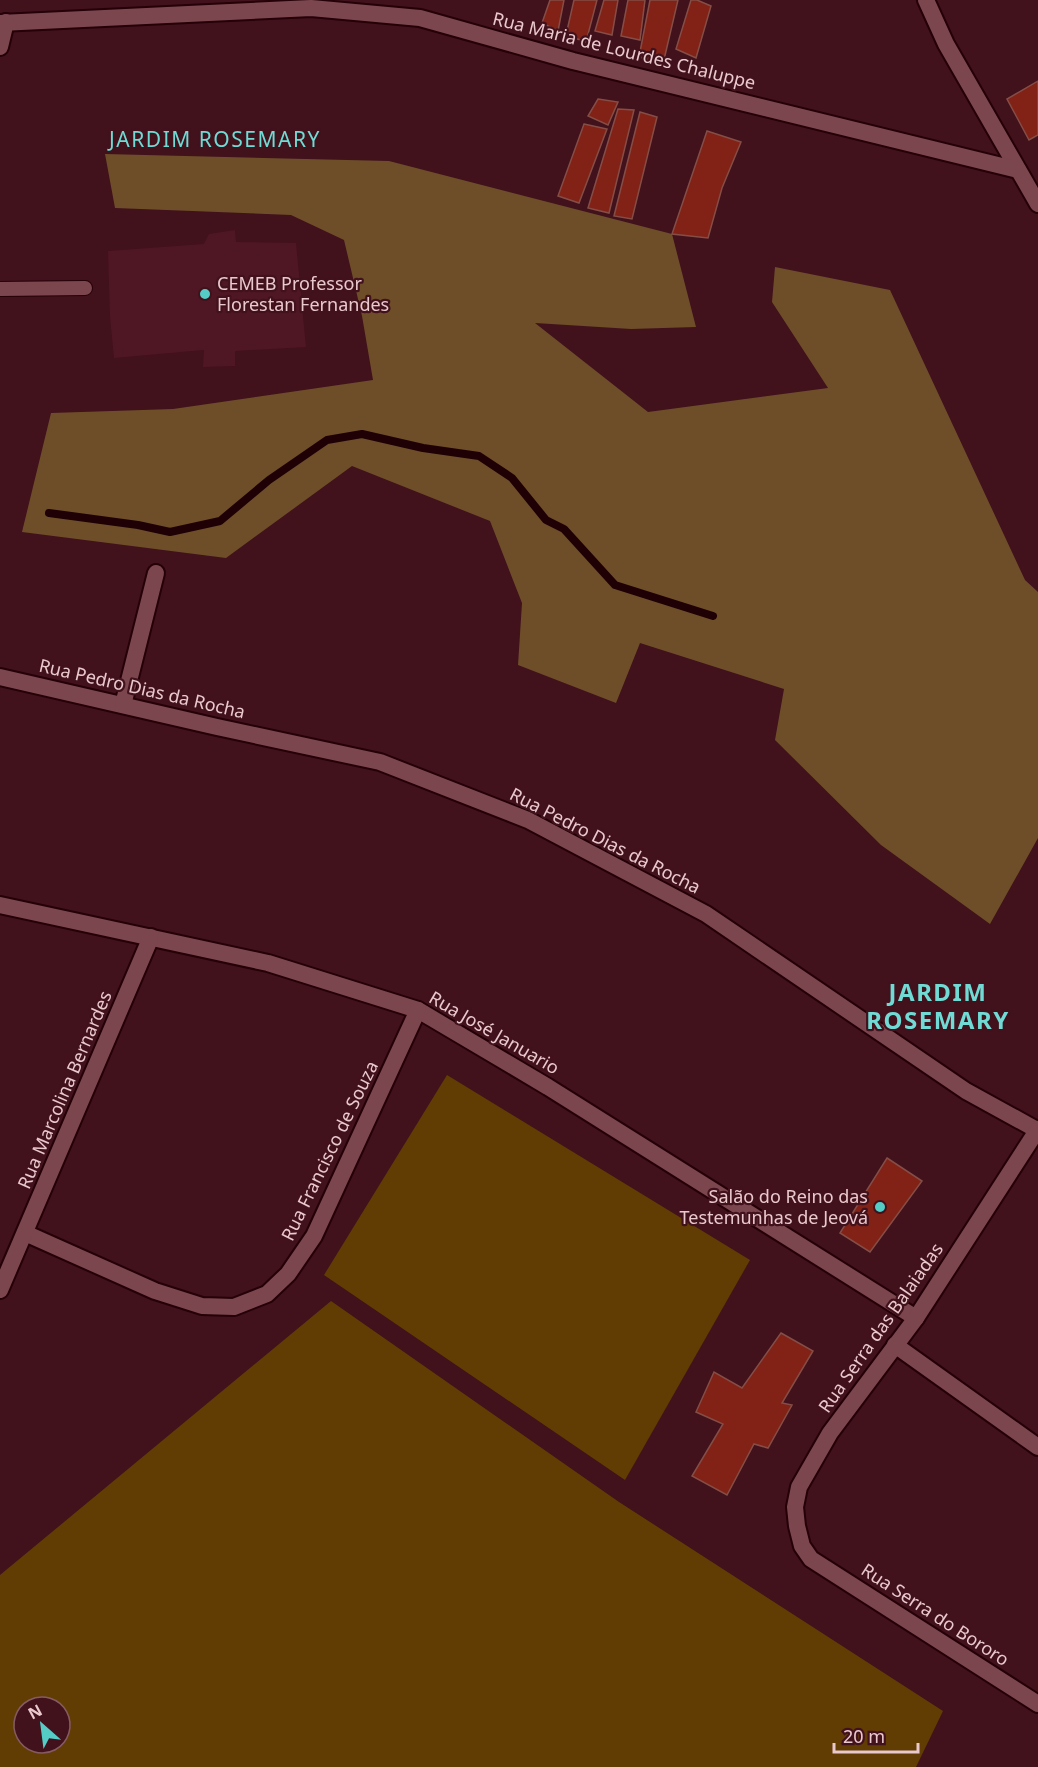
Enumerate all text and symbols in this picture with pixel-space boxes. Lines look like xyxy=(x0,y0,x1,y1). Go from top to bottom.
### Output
street label: Rua Maria de Lourdes Chaluppe xyxy=(490,6,758,94)
district label: JARDIM ROSEMARY xyxy=(107,125,321,153)
place label: CEMEB Professor Florestan Fernandes xyxy=(217,271,389,316)
marker: CEMEB Professor Florestan Fernandes xyxy=(198,287,212,301)
street label: Rua Pedro Dias da Rocha xyxy=(37,653,248,723)
street label: Rua Pedro Dias da Rocha xyxy=(506,782,705,899)
district label: JARDIM ROSEMARY xyxy=(866,975,1010,1036)
street label: Rua José Januario xyxy=(425,985,564,1079)
street label: Rua Marcolina Bernardes xyxy=(11,987,117,1192)
street label: Rua Francisco de Souza xyxy=(275,1057,383,1244)
place label: Salão do Reino das Testemunhas de Jeová xyxy=(679,1184,868,1229)
marker: Salão do Reino das Testemunhas de Jeová xyxy=(873,1200,887,1214)
street label: Rua Serra das Balaiadas xyxy=(812,1238,948,1417)
street label: Rua Serra do Bororo xyxy=(857,1557,1014,1671)
north arrow xyxy=(12,1695,72,1755)
text: N xyxy=(24,1699,46,1725)
scale bar xyxy=(834,1716,918,1754)
text: 20 m xyxy=(843,1724,885,1748)

